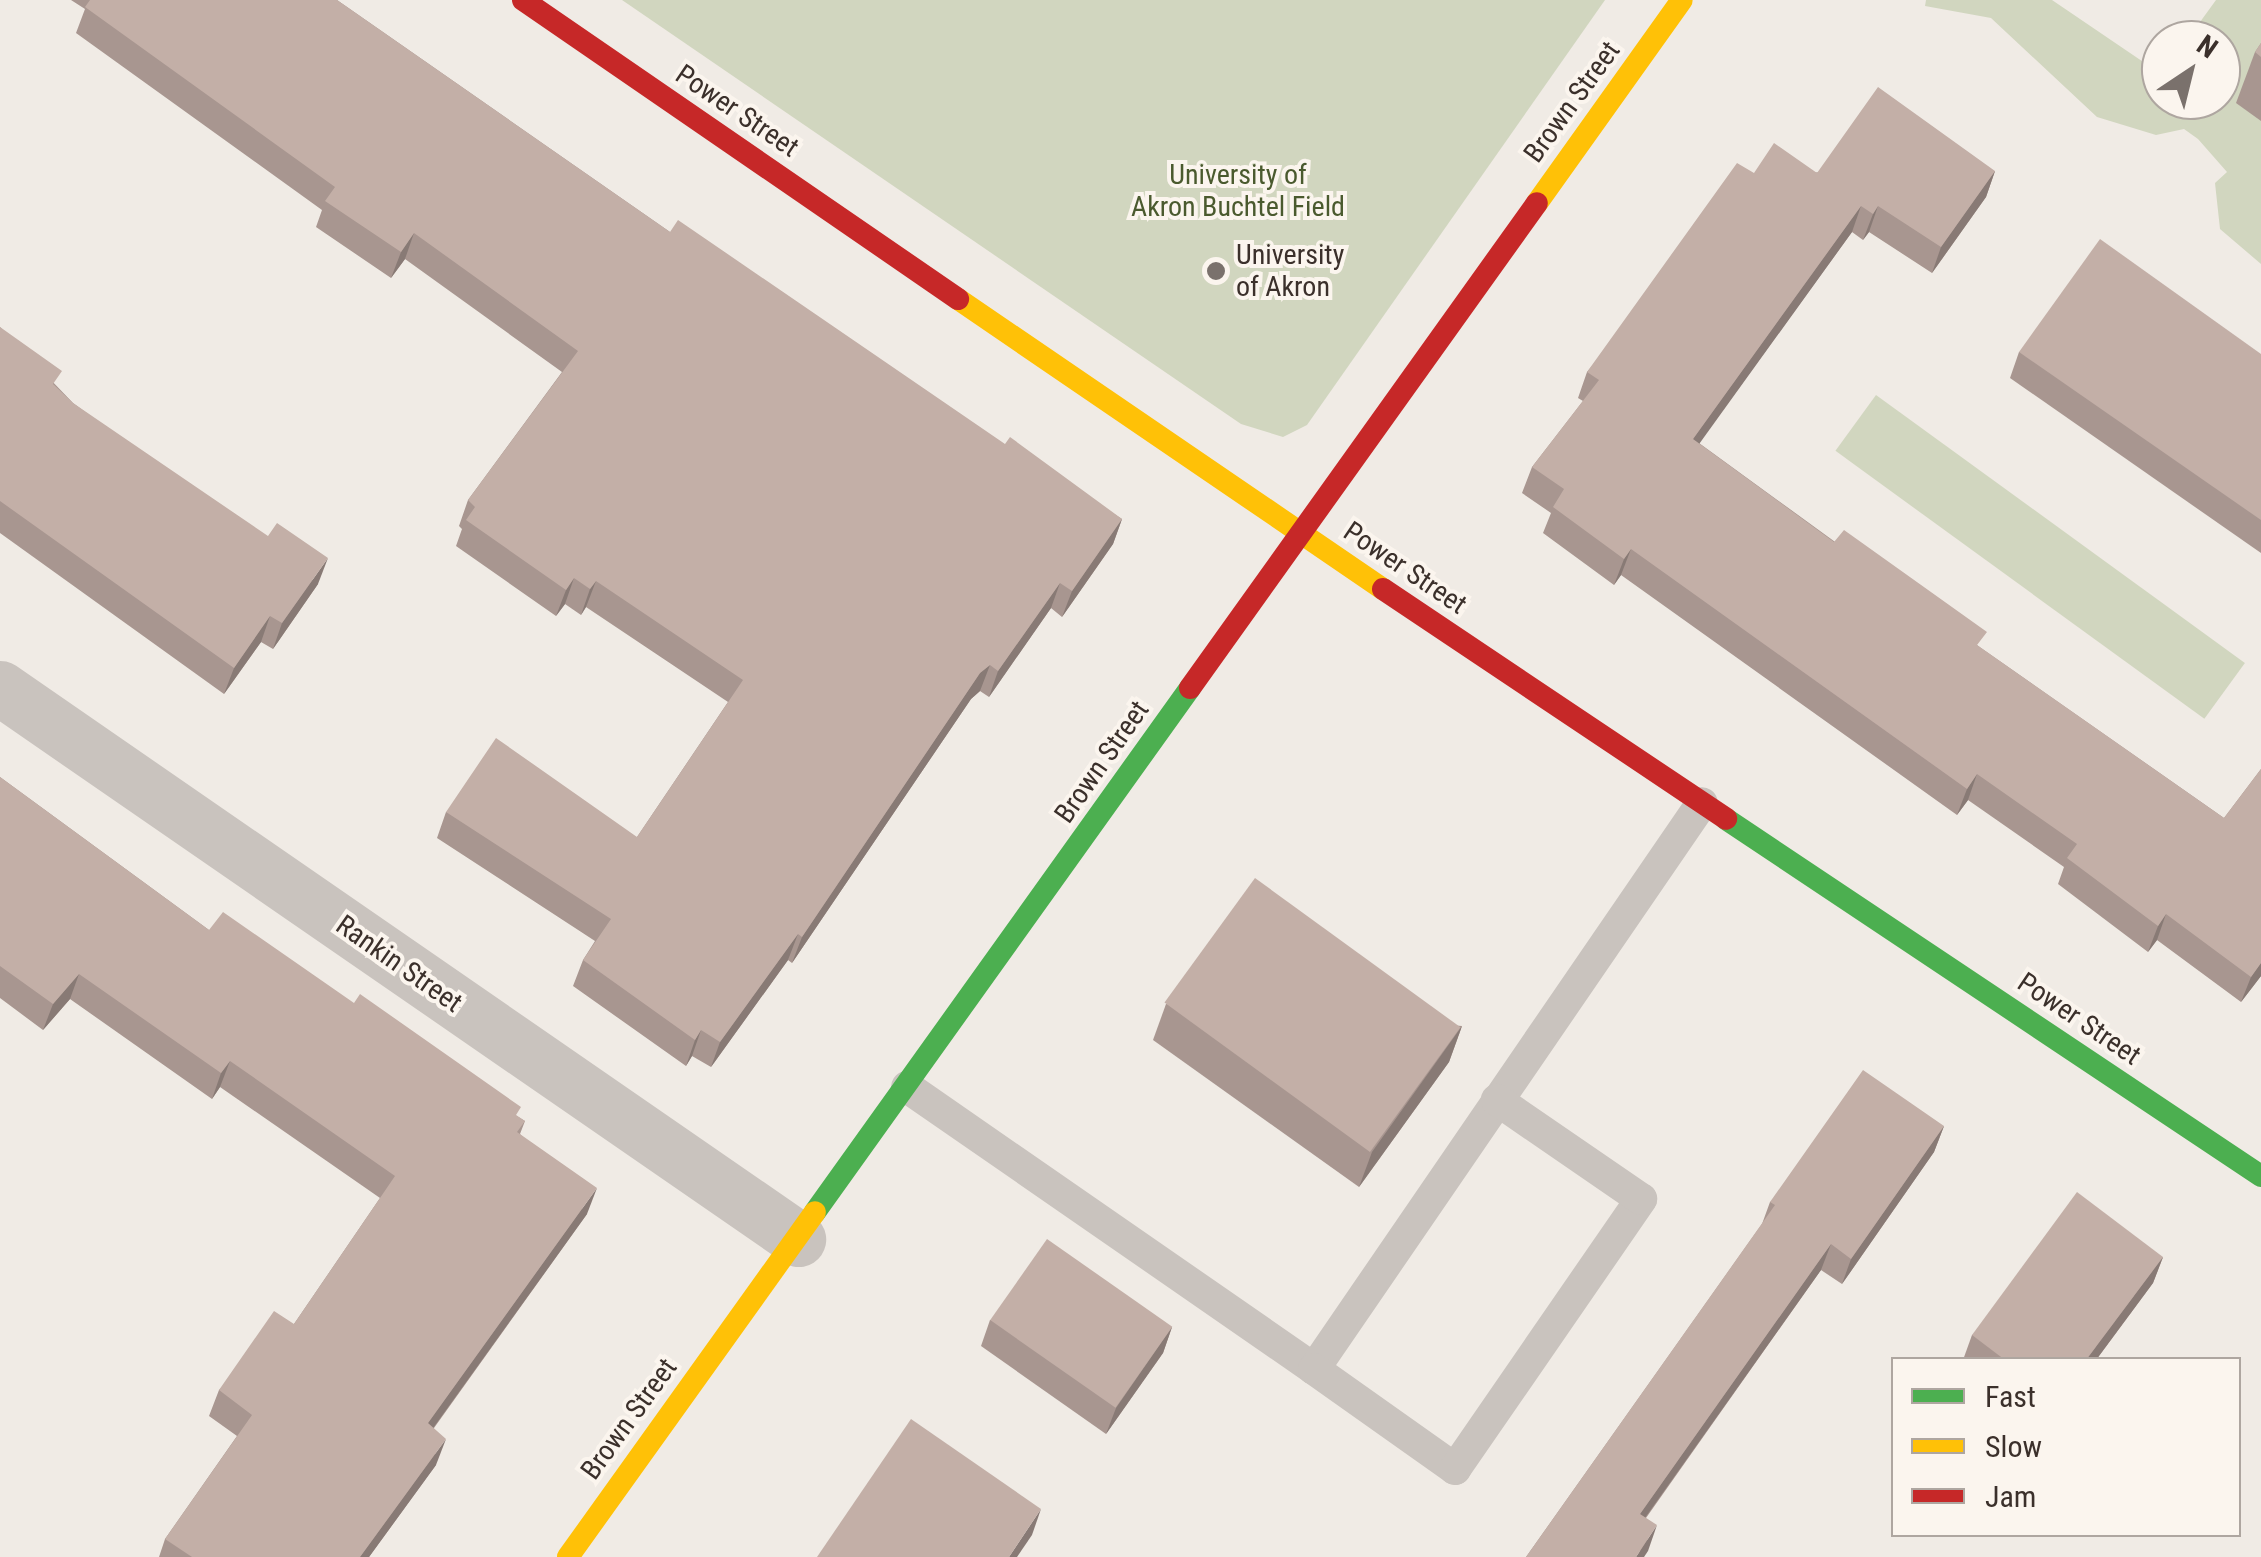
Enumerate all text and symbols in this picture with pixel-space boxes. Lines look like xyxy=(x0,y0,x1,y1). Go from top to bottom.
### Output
north arrow xyxy=(2141,20,2241,120)
text: N xyxy=(2191,28,2224,65)
street label: Brown Street xyxy=(1517,35,1627,169)
street label: Power Street xyxy=(669,58,805,164)
park label: University of Akron Buchtel Field xyxy=(1131,158,1345,224)
place label: University of Akron xyxy=(1236,238,1344,304)
marker: University of Akron xyxy=(1205,260,1227,282)
street label: Power Street xyxy=(1337,515,1473,621)
street label: Brown Street xyxy=(1048,694,1156,830)
street label: Rankin Street xyxy=(329,908,469,1020)
street label: Power Street xyxy=(2011,966,2147,1072)
street label: Brown Street xyxy=(574,1352,684,1486)
legend xyxy=(1891,1357,2241,1537)
text: Fast xyxy=(1985,1379,2036,1414)
text: Slow xyxy=(1985,1429,2042,1464)
text: Jam xyxy=(1985,1479,2036,1514)

